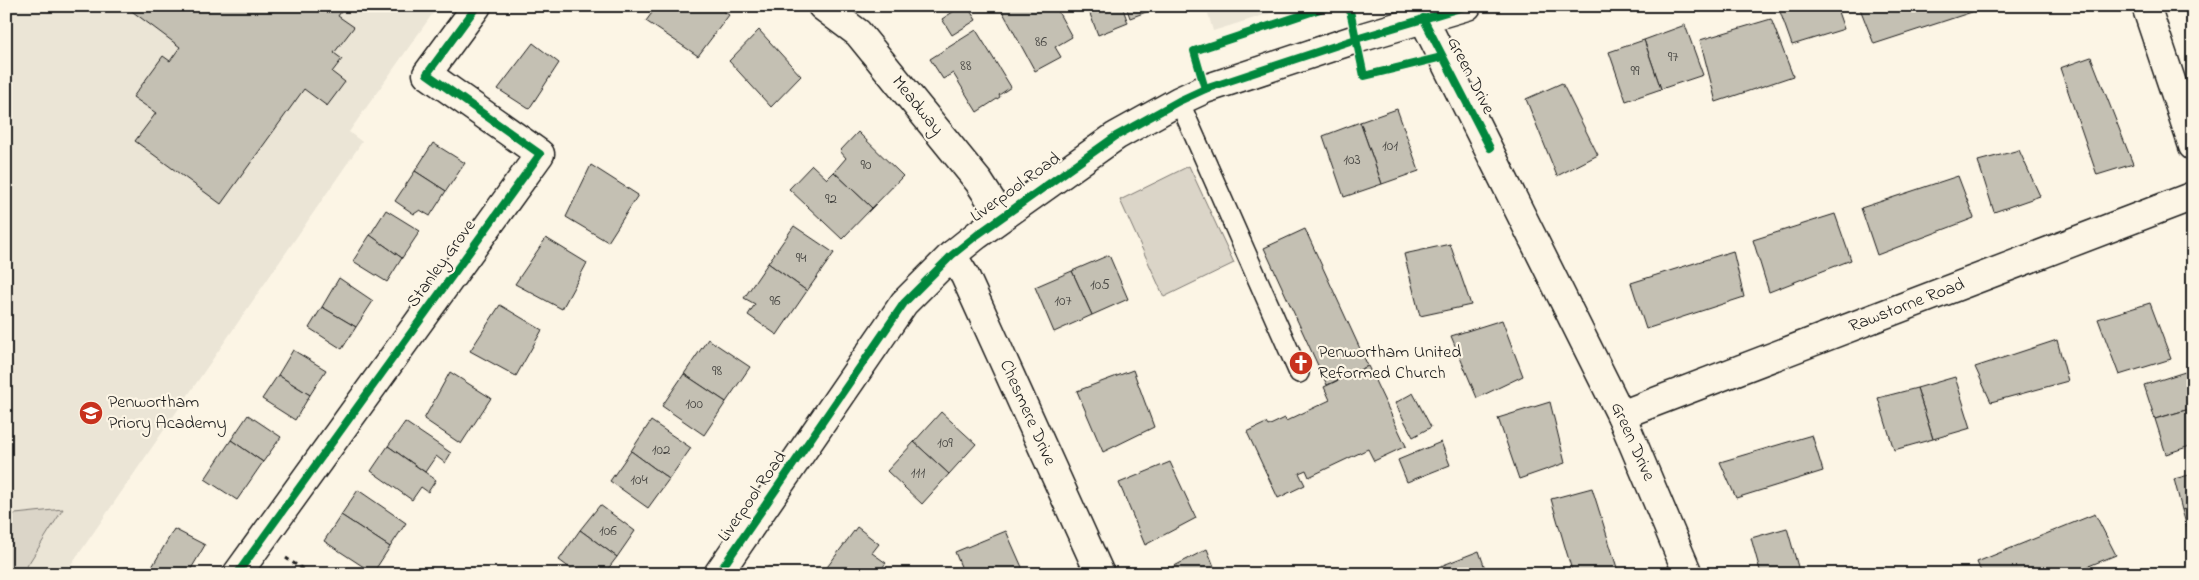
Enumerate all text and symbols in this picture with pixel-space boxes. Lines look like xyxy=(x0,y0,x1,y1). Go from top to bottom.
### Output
house number: 86 xyxy=(1035,31,1048,53)
street label: Green Drive xyxy=(1439,33,1501,120)
house number: 97 xyxy=(1668,46,1678,68)
house number: 88 xyxy=(960,55,972,77)
house number: 99 xyxy=(1630,60,1640,82)
street label: Meadway xyxy=(885,70,949,142)
house number: 101 xyxy=(1382,135,1398,157)
street label: Liverpool Road xyxy=(966,146,1066,230)
house number: 103 xyxy=(1343,149,1361,171)
house number: 90 xyxy=(861,154,872,176)
house number: 92 xyxy=(825,188,838,210)
street label: Stanley Grove xyxy=(401,214,484,314)
house number: 94 xyxy=(796,247,806,269)
street label: Rawstorne Road xyxy=(1845,272,1969,340)
house number: 105 xyxy=(1090,274,1110,296)
house number: 96 xyxy=(769,290,781,312)
house number: 107 xyxy=(1054,290,1072,312)
place label: Penwortham United Reformed Church xyxy=(1318,340,1461,387)
church icon: Penwortham United Reformed Church xyxy=(1288,350,1314,376)
street label: Chesmere Drive xyxy=(992,356,1062,471)
house number: 98 xyxy=(712,360,722,382)
place label: Penwortham Priory Academy xyxy=(108,390,227,437)
house number: 100 xyxy=(685,393,703,415)
street label: Green Drive xyxy=(1603,398,1661,486)
school or university icon: Penwortham Priory Academy xyxy=(78,400,104,426)
house number: 109 xyxy=(937,432,953,454)
house number: 102 xyxy=(652,439,671,461)
street label: Liverpool Road xyxy=(712,446,794,548)
house number: 111 xyxy=(911,462,925,484)
house number: 104 xyxy=(630,469,648,491)
house number: 106 xyxy=(599,520,617,542)

